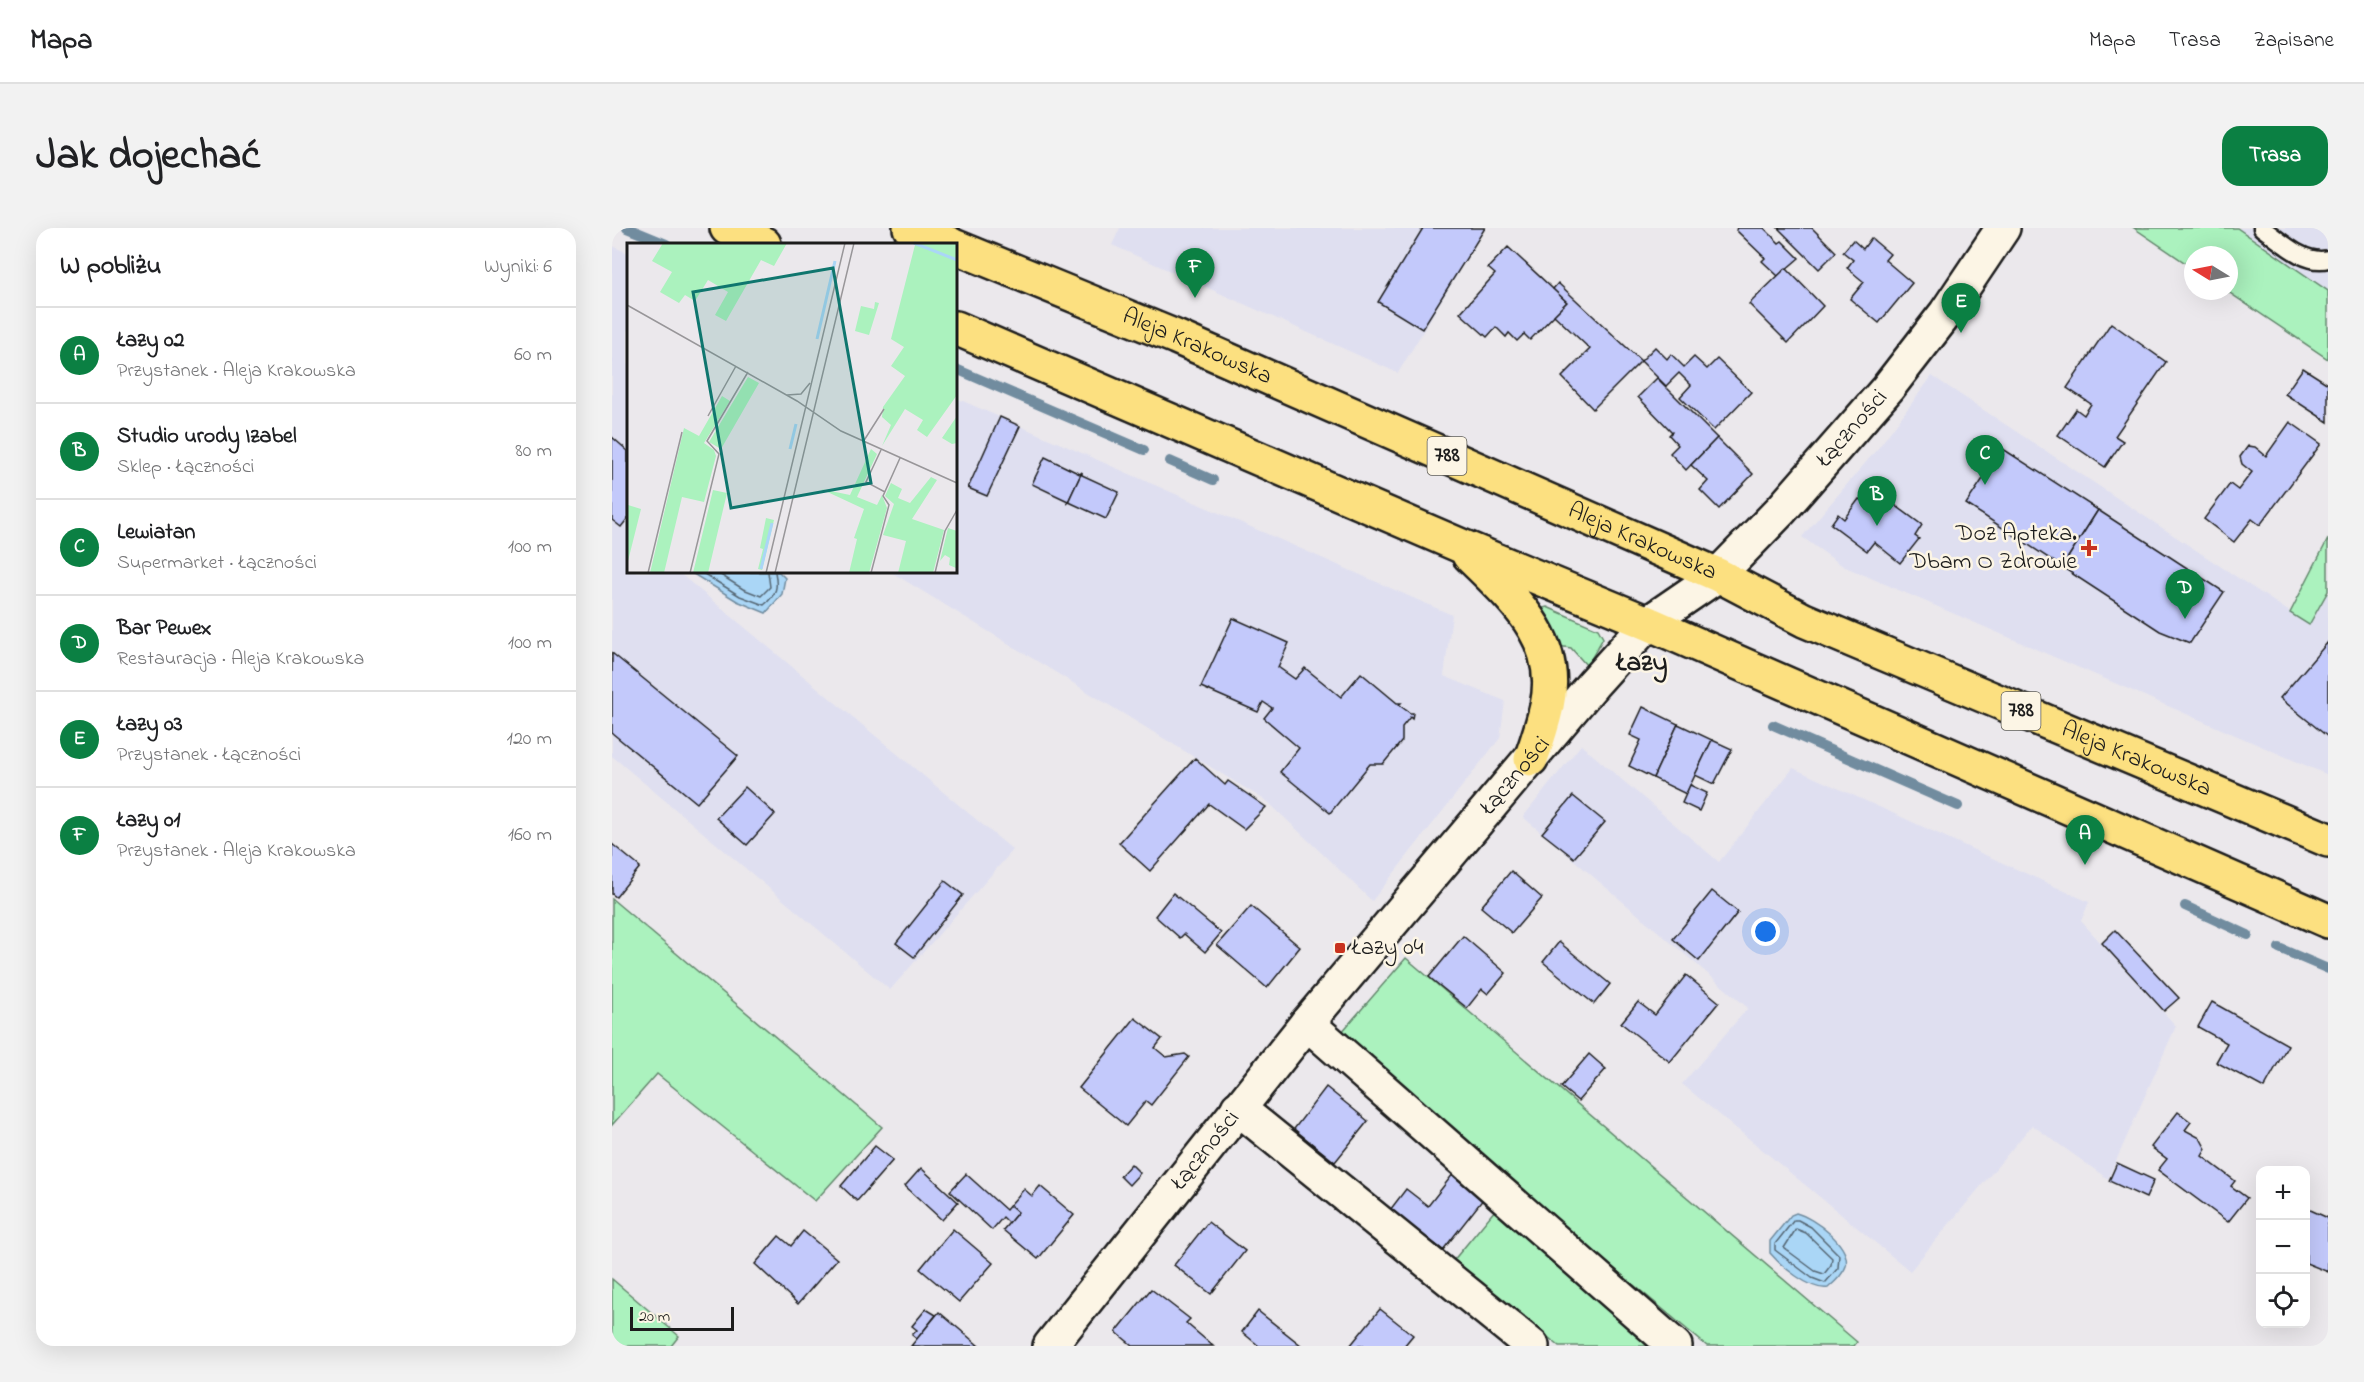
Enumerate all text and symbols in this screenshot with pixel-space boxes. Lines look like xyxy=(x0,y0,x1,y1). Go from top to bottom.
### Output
text: Mapa xyxy=(30,21,92,62)
text: Mapa xyxy=(2089,26,2136,56)
text: Trasa xyxy=(2169,26,2221,56)
text: Zapisane xyxy=(2254,26,2334,56)
text: Jak dojechać xyxy=(36,126,260,187)
button: Trasa xyxy=(2222,126,2328,186)
inset map xyxy=(627,243,957,573)
north arrow xyxy=(2184,246,2238,300)
text: W pobliżu xyxy=(60,248,161,286)
pin: F xyxy=(1176,248,1214,298)
text: Wyniki: 6 xyxy=(484,253,552,282)
pin: E xyxy=(1942,284,1980,333)
street label: Aleja Krakowska xyxy=(1117,299,1278,395)
text: Łazy 02 xyxy=(117,325,184,357)
text: A xyxy=(73,341,86,370)
text: 60 m xyxy=(514,341,552,370)
text: Przystanek · Aleja Krakowska xyxy=(117,357,356,386)
street label: Łączności xyxy=(1807,382,1896,476)
text: Studio urody Izabel xyxy=(117,421,297,453)
pin: C xyxy=(1966,436,2004,485)
text: B xyxy=(73,437,86,466)
text: 80 m xyxy=(515,437,552,466)
road number: 788 xyxy=(1428,437,1466,475)
text: Sklep · Łączności xyxy=(117,453,254,482)
pin: B xyxy=(1858,476,1896,526)
street label: Aleja Krakowska xyxy=(1562,494,1723,590)
text: Lewiatan xyxy=(117,517,195,549)
place label: Doz Apteka. Dbam O Zdrowie xyxy=(1909,517,2077,580)
text: C xyxy=(74,533,85,562)
text: 100 m xyxy=(508,533,552,562)
marker: Doz Apteka. Dbam O Zdrowie xyxy=(2082,541,2096,555)
text: Supermarket · Łączności xyxy=(117,549,317,578)
pin: D xyxy=(2166,570,2204,619)
text: Bar Pewex xyxy=(117,613,211,645)
text: D xyxy=(72,629,87,658)
text: 100 m xyxy=(508,629,552,658)
district label: Łazy xyxy=(1616,644,1667,683)
text: Restauracja · Aleja Krakowska xyxy=(117,645,364,674)
road number: 788 xyxy=(2002,692,2040,730)
text: Łazy 03 xyxy=(117,709,183,741)
street label: Aleja Krakowska xyxy=(2056,712,2217,807)
text: E xyxy=(73,725,86,754)
text: 120 m xyxy=(507,725,552,754)
street label: Łączności xyxy=(1471,729,1559,824)
text: Przystanek · Łączności xyxy=(117,741,301,770)
text: Łazy 01 xyxy=(117,805,180,837)
pin: A xyxy=(2066,816,2104,865)
text: F xyxy=(73,821,86,850)
text: 160 m xyxy=(508,821,552,850)
text: Przystanek · Aleja Krakowska xyxy=(117,837,356,866)
your location xyxy=(1751,917,1780,946)
place label: Łazy 04 xyxy=(1351,931,1424,967)
marker: Łazy 04 xyxy=(1333,941,1347,955)
street label: Łączności xyxy=(1162,1103,1249,1199)
map controls xyxy=(2256,1166,2310,1328)
button: + xyxy=(2256,1166,2310,1220)
button: − xyxy=(2256,1220,2310,1274)
button: locate xyxy=(2256,1274,2310,1328)
scale bar xyxy=(630,1304,734,1332)
text: 20 m xyxy=(639,1305,670,1329)

